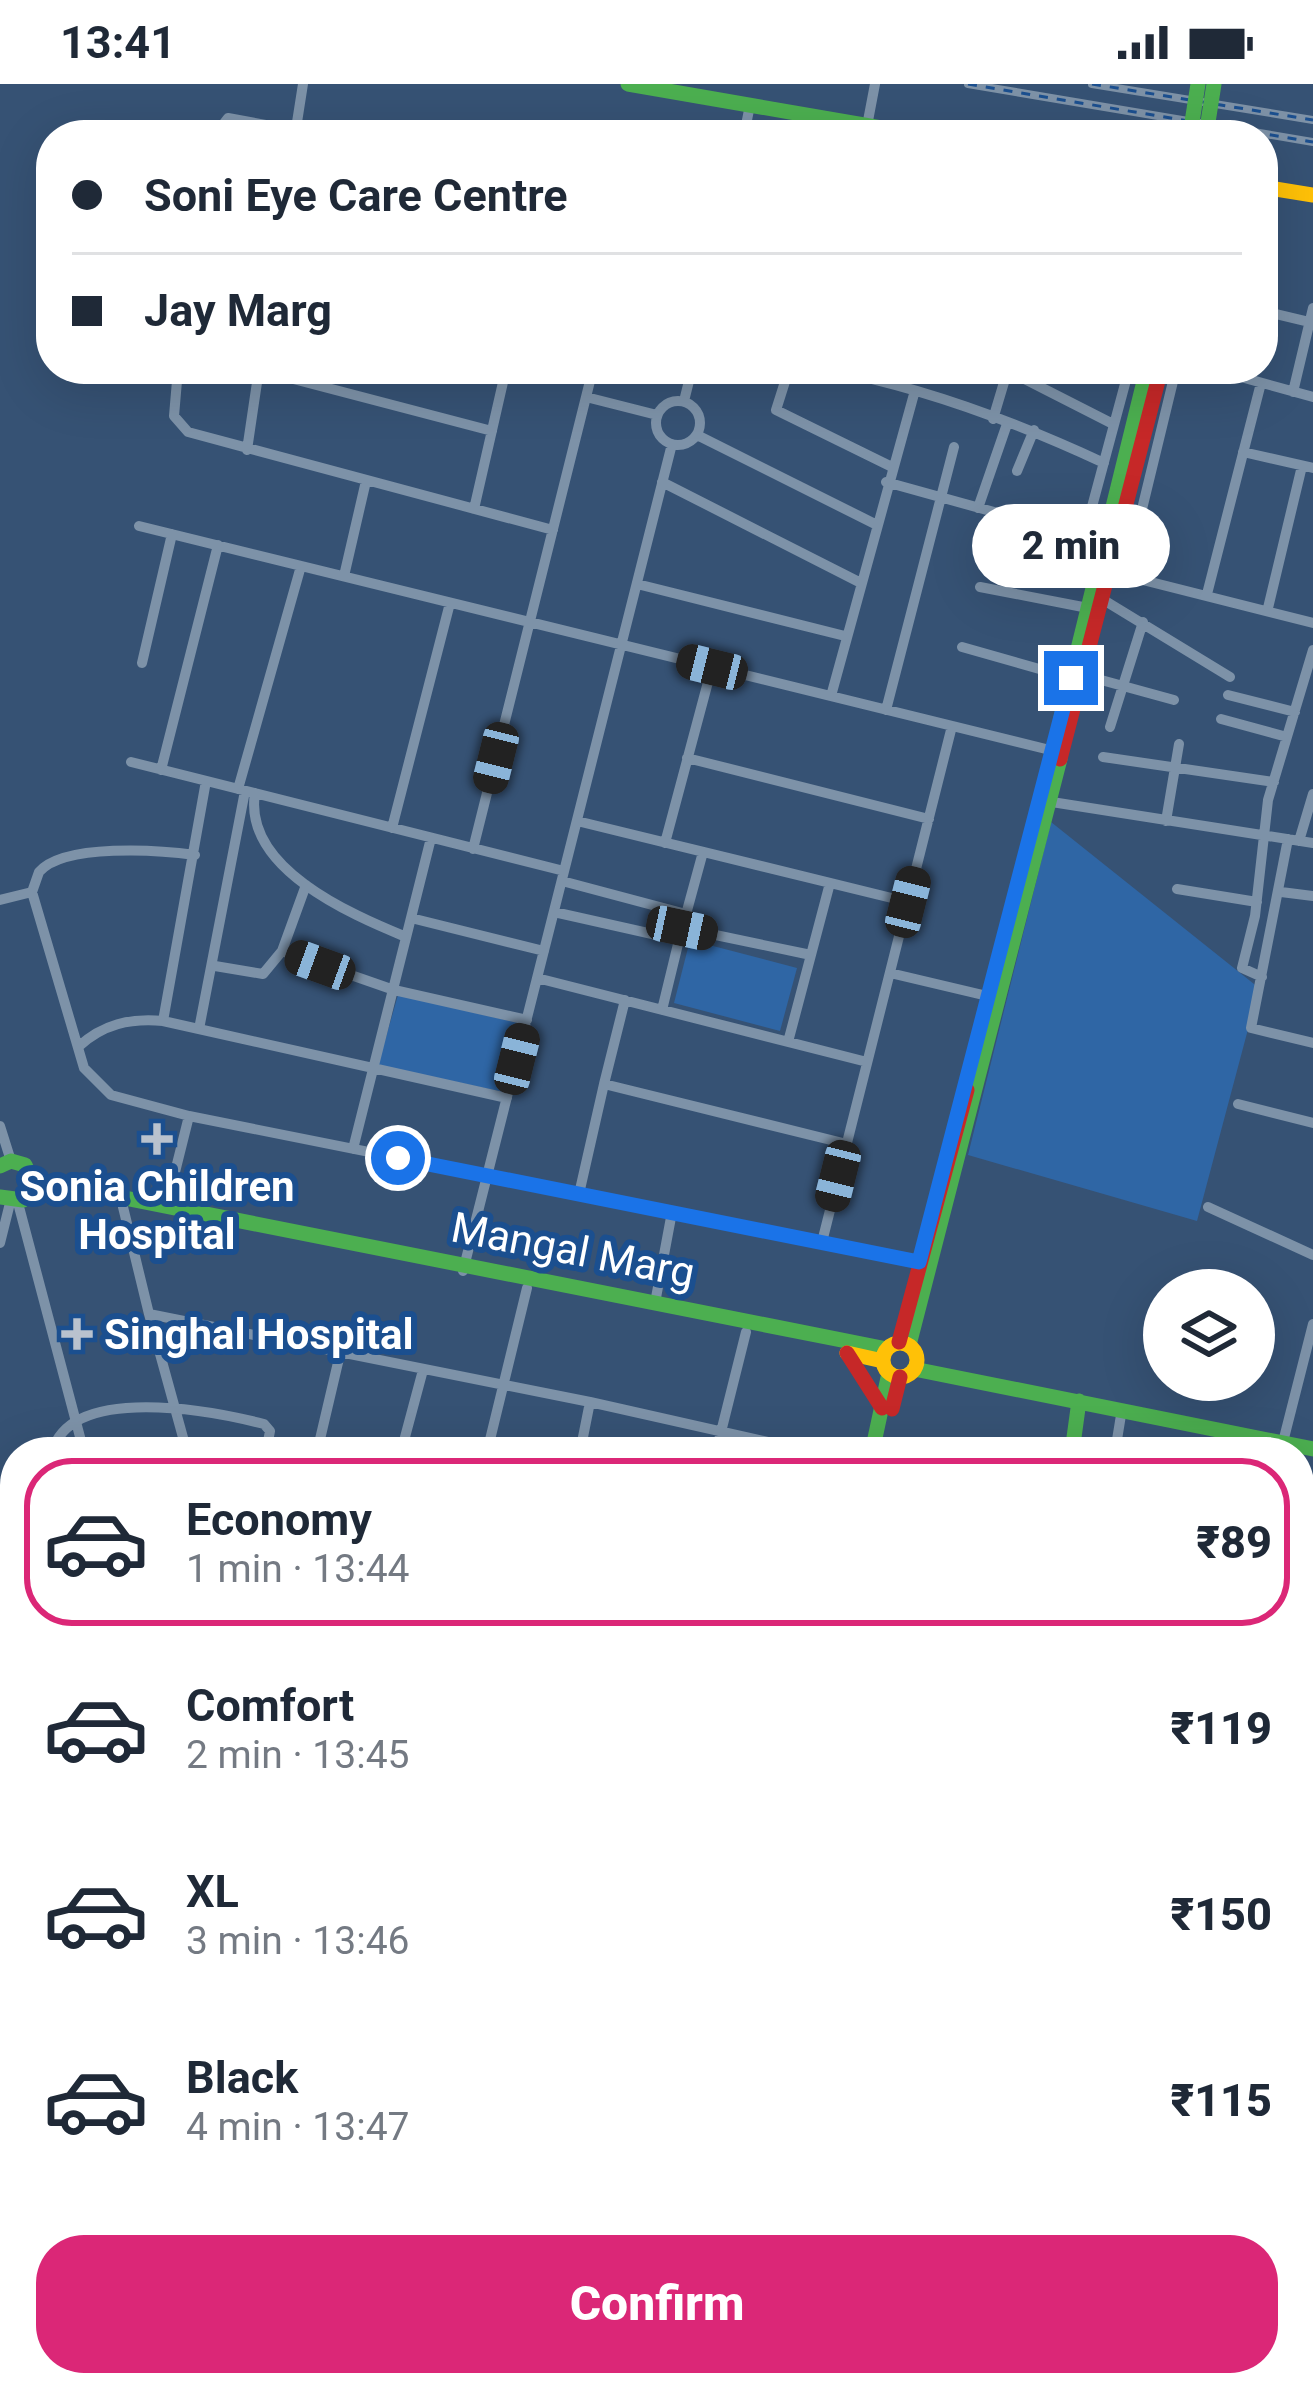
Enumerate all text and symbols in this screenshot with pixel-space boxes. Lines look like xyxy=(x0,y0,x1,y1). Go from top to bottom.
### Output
text: 13:41 xyxy=(60,16,176,69)
text: Soni Eye Care Centre xyxy=(144,169,568,222)
text: Jay Marg xyxy=(144,284,332,337)
callout: 2 min xyxy=(972,504,1170,588)
text: 2 min xyxy=(1022,523,1120,569)
car xyxy=(673,641,751,693)
route end xyxy=(1044,651,1098,705)
car xyxy=(470,719,522,797)
car xyxy=(882,863,934,941)
car xyxy=(643,903,721,953)
car xyxy=(280,936,360,994)
car xyxy=(491,1020,543,1098)
marker: Sonia Children Hospital xyxy=(141,1123,173,1155)
route start xyxy=(371,1131,425,1185)
car xyxy=(812,1137,864,1215)
place label: Sonia Children Hospital xyxy=(19,1162,295,1259)
street label: Mangal Marg xyxy=(447,1202,699,1298)
map controls xyxy=(1143,1269,1275,1401)
button: layers xyxy=(1143,1269,1275,1401)
place label: Singhal Hospital xyxy=(104,1310,414,1359)
marker: Singhal Hospital xyxy=(61,1318,93,1350)
icon: car xyxy=(42,1488,150,1596)
text: Economy xyxy=(186,1493,372,1546)
text: ₹89 xyxy=(1196,1516,1272,1569)
text: 1 min · 13:44 xyxy=(186,1546,409,1592)
icon: car xyxy=(42,1674,150,1782)
text: Comfort xyxy=(186,1679,354,1732)
text: ₹119 xyxy=(1170,1702,1272,1755)
text: 2 min · 13:45 xyxy=(186,1732,409,1778)
icon: car xyxy=(42,1860,150,1968)
text: XL xyxy=(186,1865,239,1918)
text: ₹150 xyxy=(1170,1888,1272,1941)
text: 3 min · 13:46 xyxy=(186,1918,409,1964)
icon: car xyxy=(42,2046,150,2154)
text: Black xyxy=(186,2051,298,2104)
text: ₹115 xyxy=(1170,2074,1272,2127)
text: 4 min · 13:47 xyxy=(186,2104,409,2150)
button: Confirm xyxy=(36,2235,1278,2373)

